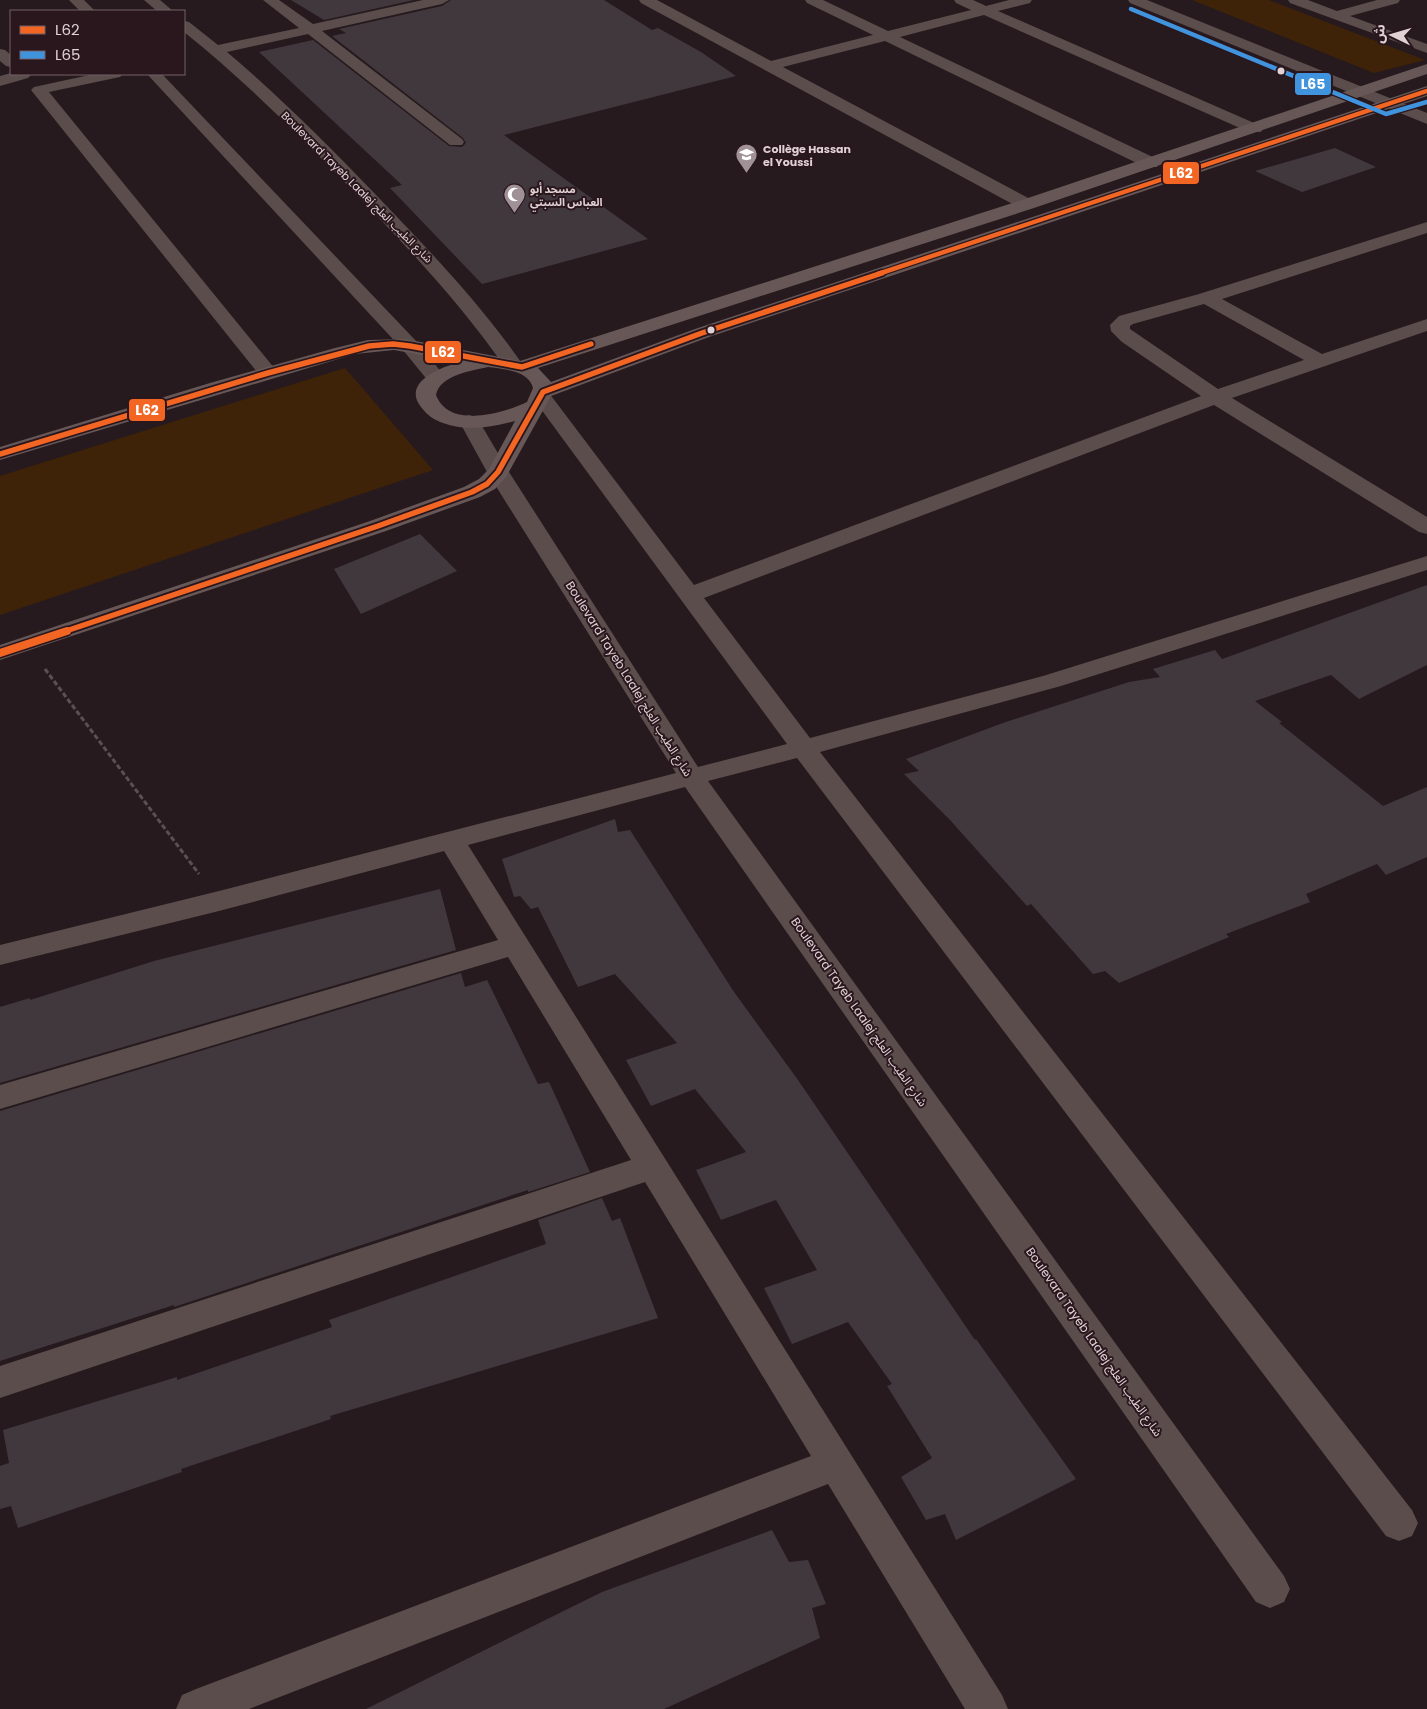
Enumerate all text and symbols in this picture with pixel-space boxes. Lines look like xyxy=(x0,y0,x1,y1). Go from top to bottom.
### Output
legend xyxy=(10,10,185,75)
north arrow xyxy=(1367,10,1417,60)
text: L62 xyxy=(55,19,80,40)
text: ش xyxy=(1368,23,1390,44)
text: L65 xyxy=(55,44,80,65)
unlabelled marker xyxy=(1276,66,1286,76)
line badge: L65 xyxy=(1294,72,1332,96)
text: L65 xyxy=(1301,74,1325,94)
street label: Boulevard Tayeb Laalej شارع الطيب العلج xyxy=(278,108,437,267)
place label: Collège Hassan el Youssi xyxy=(763,141,851,170)
school or university icon: Collège Hassan el Youssi xyxy=(735,143,759,174)
line badge: L62 xyxy=(1162,161,1200,185)
text: L62 xyxy=(1169,163,1193,183)
place label: مسجد أبو العباس السبتي xyxy=(530,181,602,212)
mosque icon: مسجد أبو العباس السبتي xyxy=(502,183,526,214)
unlabelled marker xyxy=(706,325,716,335)
line badge: L62 xyxy=(424,340,462,364)
text: L62 xyxy=(431,342,455,362)
line badge: L62 xyxy=(128,398,166,422)
text: L62 xyxy=(135,400,159,420)
street label: Boulevard Tayeb Laalej شارع الطيب العلج xyxy=(561,578,697,780)
street label: Boulevard Tayeb Laalej شارع الطيب العلج xyxy=(786,914,932,1110)
street label: Boulevard Tayeb Laalej شارع الطيب العلج xyxy=(1021,1244,1167,1440)

